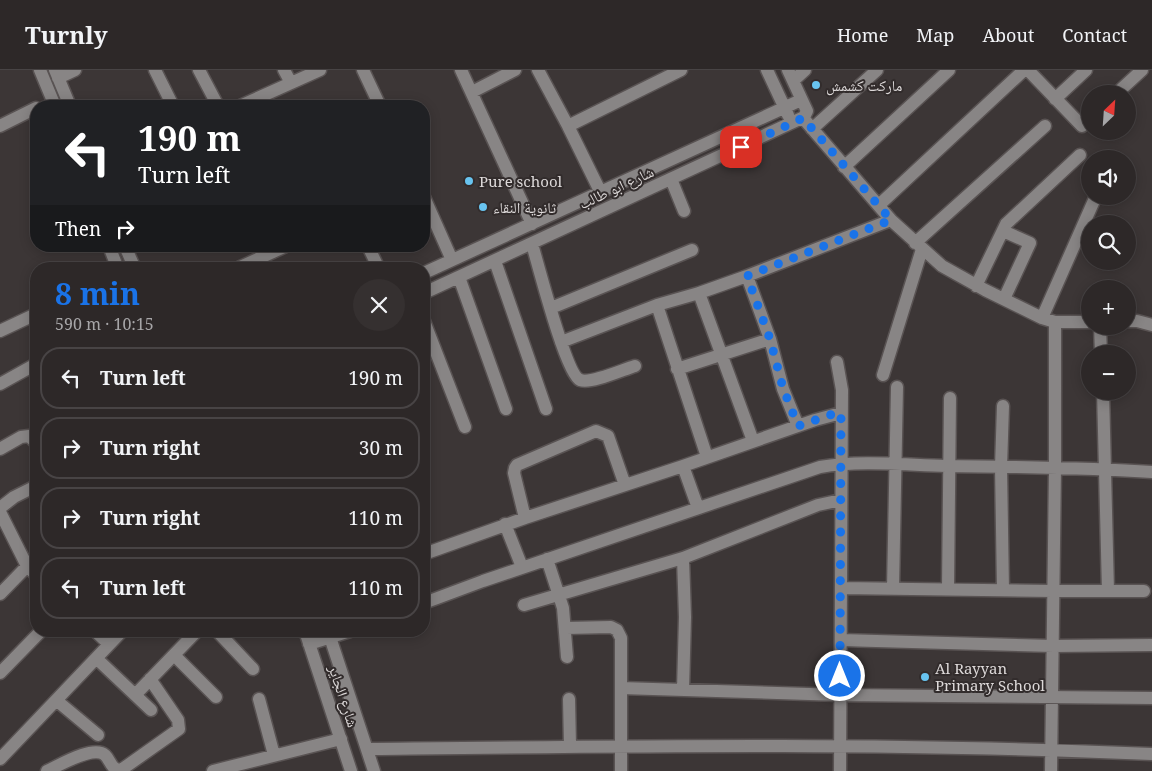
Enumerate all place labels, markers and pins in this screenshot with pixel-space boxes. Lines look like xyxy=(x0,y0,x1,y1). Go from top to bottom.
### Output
place label: ماركت كشمش xyxy=(826,75,903,96)
marker: ماركت كشمش xyxy=(810,79,822,91)
pin xyxy=(720,126,762,168)
place label: Pure school xyxy=(479,171,563,191)
marker: Pure school xyxy=(463,175,475,187)
place label: ثانوية النقاء xyxy=(493,197,556,217)
marker: ثانوية النقاء xyxy=(477,201,489,213)
place label: Al Rayyan Primary School xyxy=(935,658,1045,695)
marker: Al Rayyan Primary School xyxy=(919,671,931,683)

